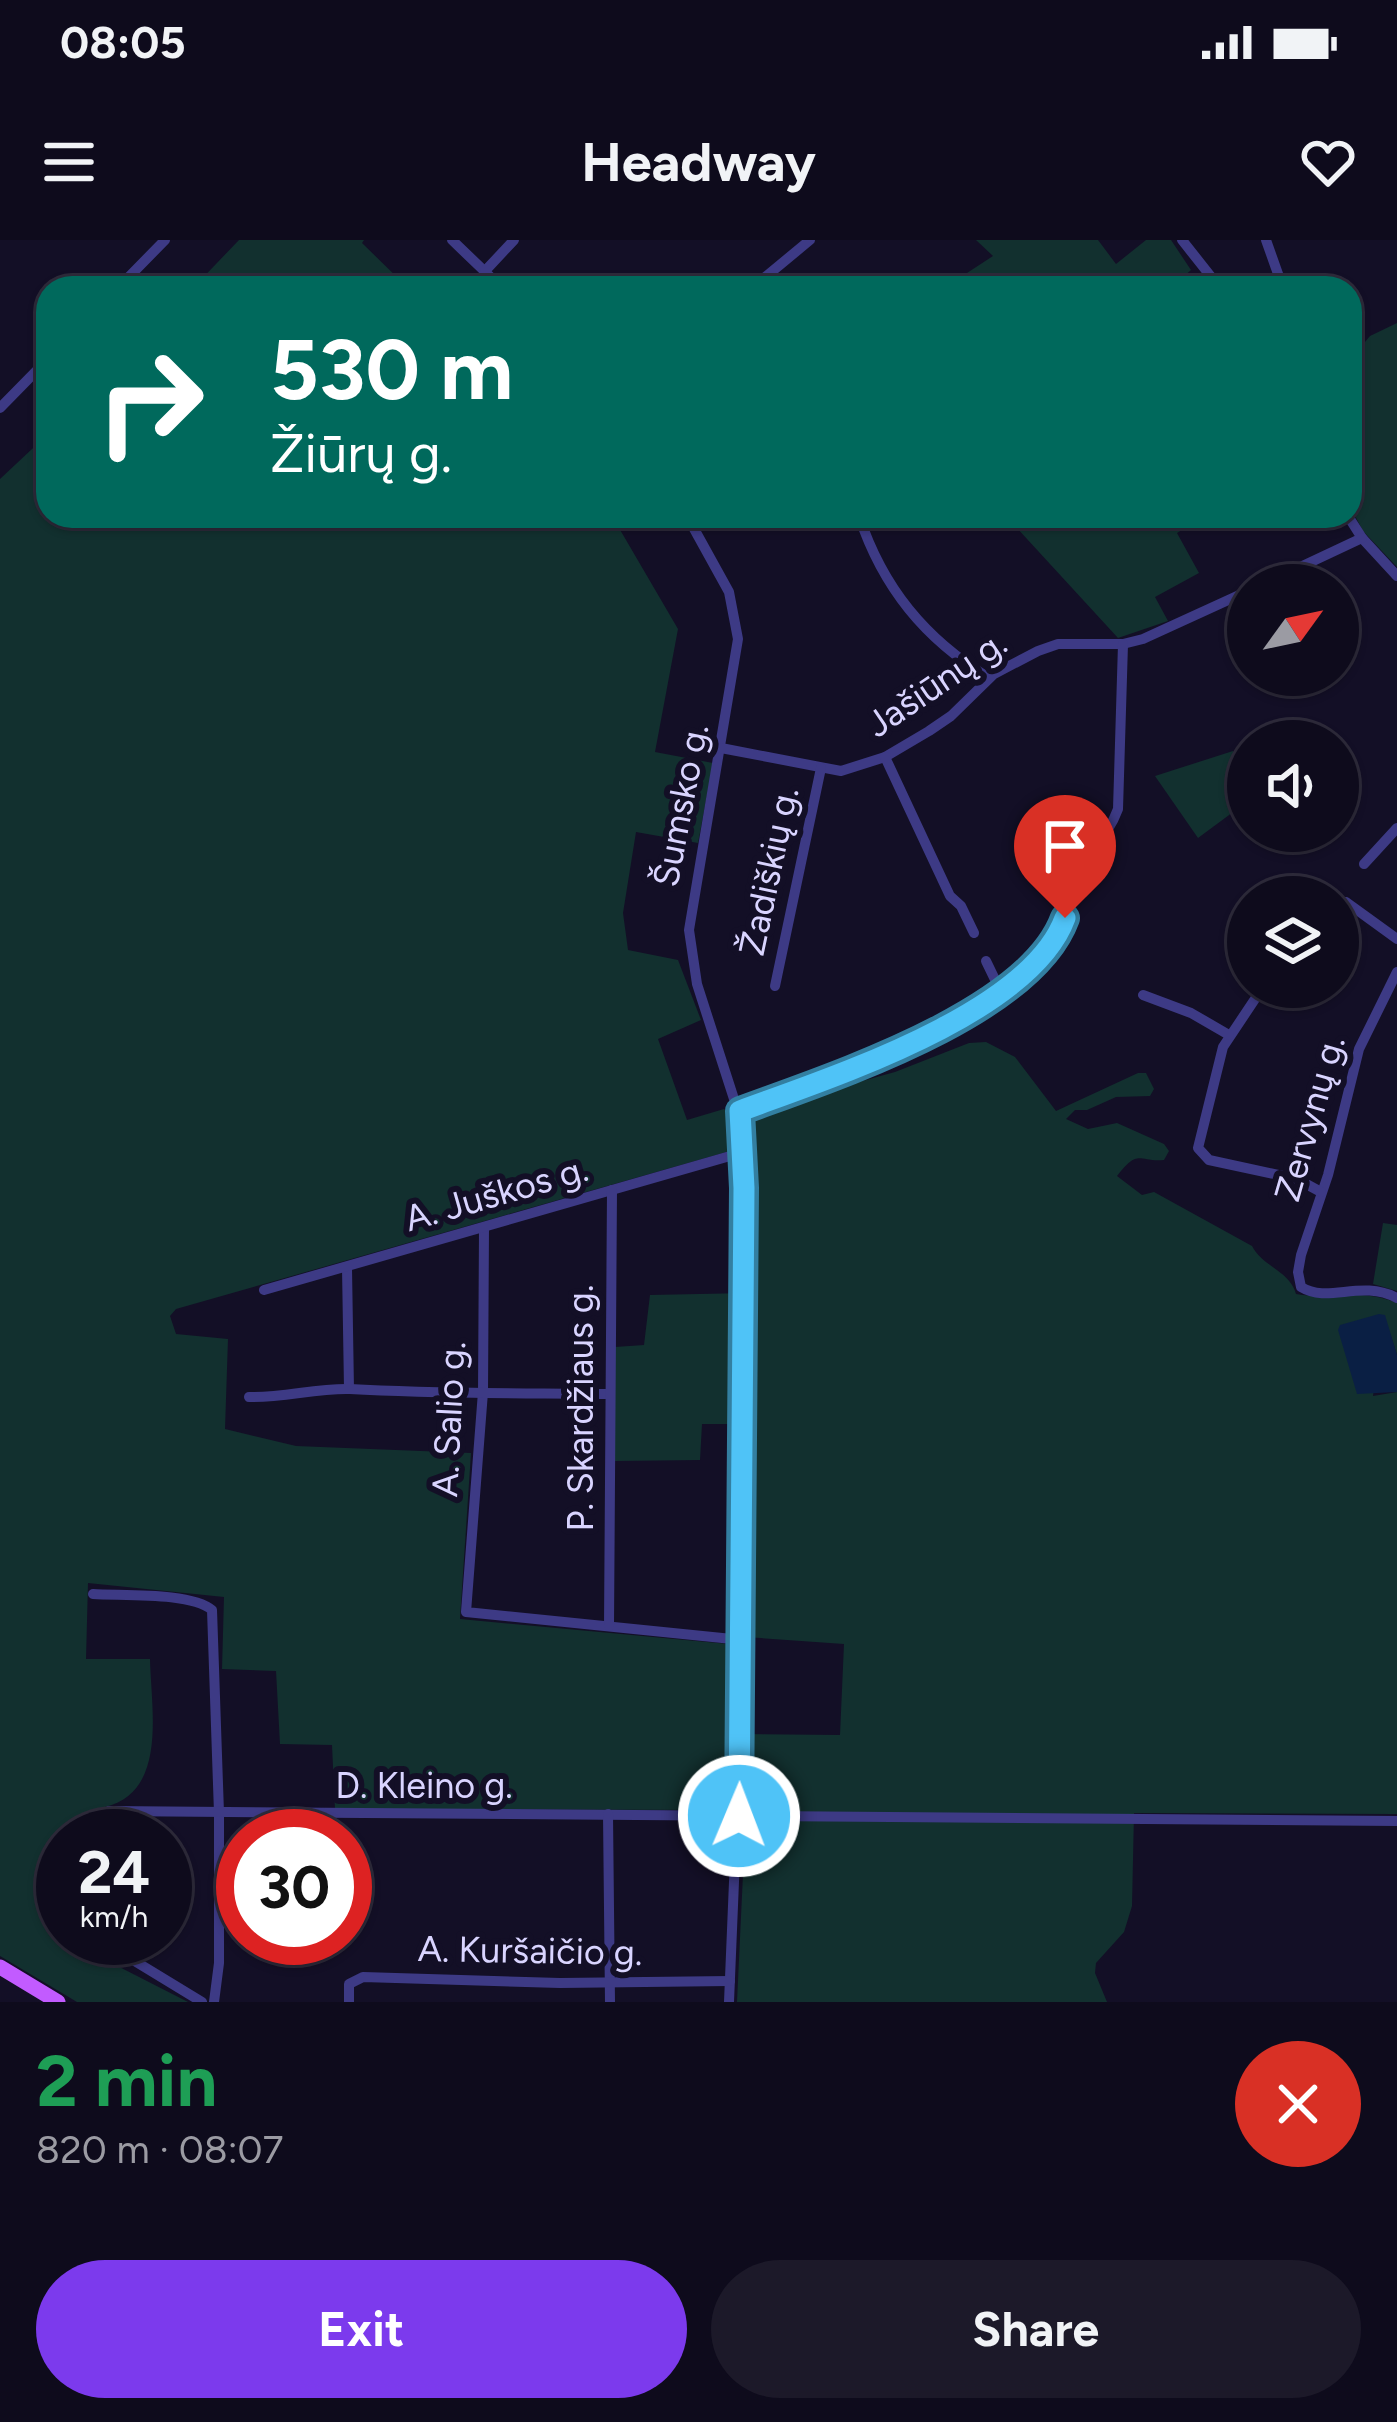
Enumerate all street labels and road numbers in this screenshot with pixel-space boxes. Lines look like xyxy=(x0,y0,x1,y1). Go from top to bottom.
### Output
street label: Jašiūnų g. xyxy=(858,621,1015,746)
street label: Šumsko g. xyxy=(644,720,717,890)
street label: Žadiškių g. xyxy=(730,783,807,959)
street label: Zervynų g. xyxy=(1265,1030,1354,1206)
street label: A. Juškos g. xyxy=(400,1147,593,1240)
street label: P. Skardžiaus g. xyxy=(559,1285,602,1531)
street label: A. Salio g. xyxy=(423,1340,474,1498)
street label: D. Kleino g. xyxy=(335,1764,513,1807)
street label: A. Kuršaičio g. xyxy=(417,1927,643,1974)

